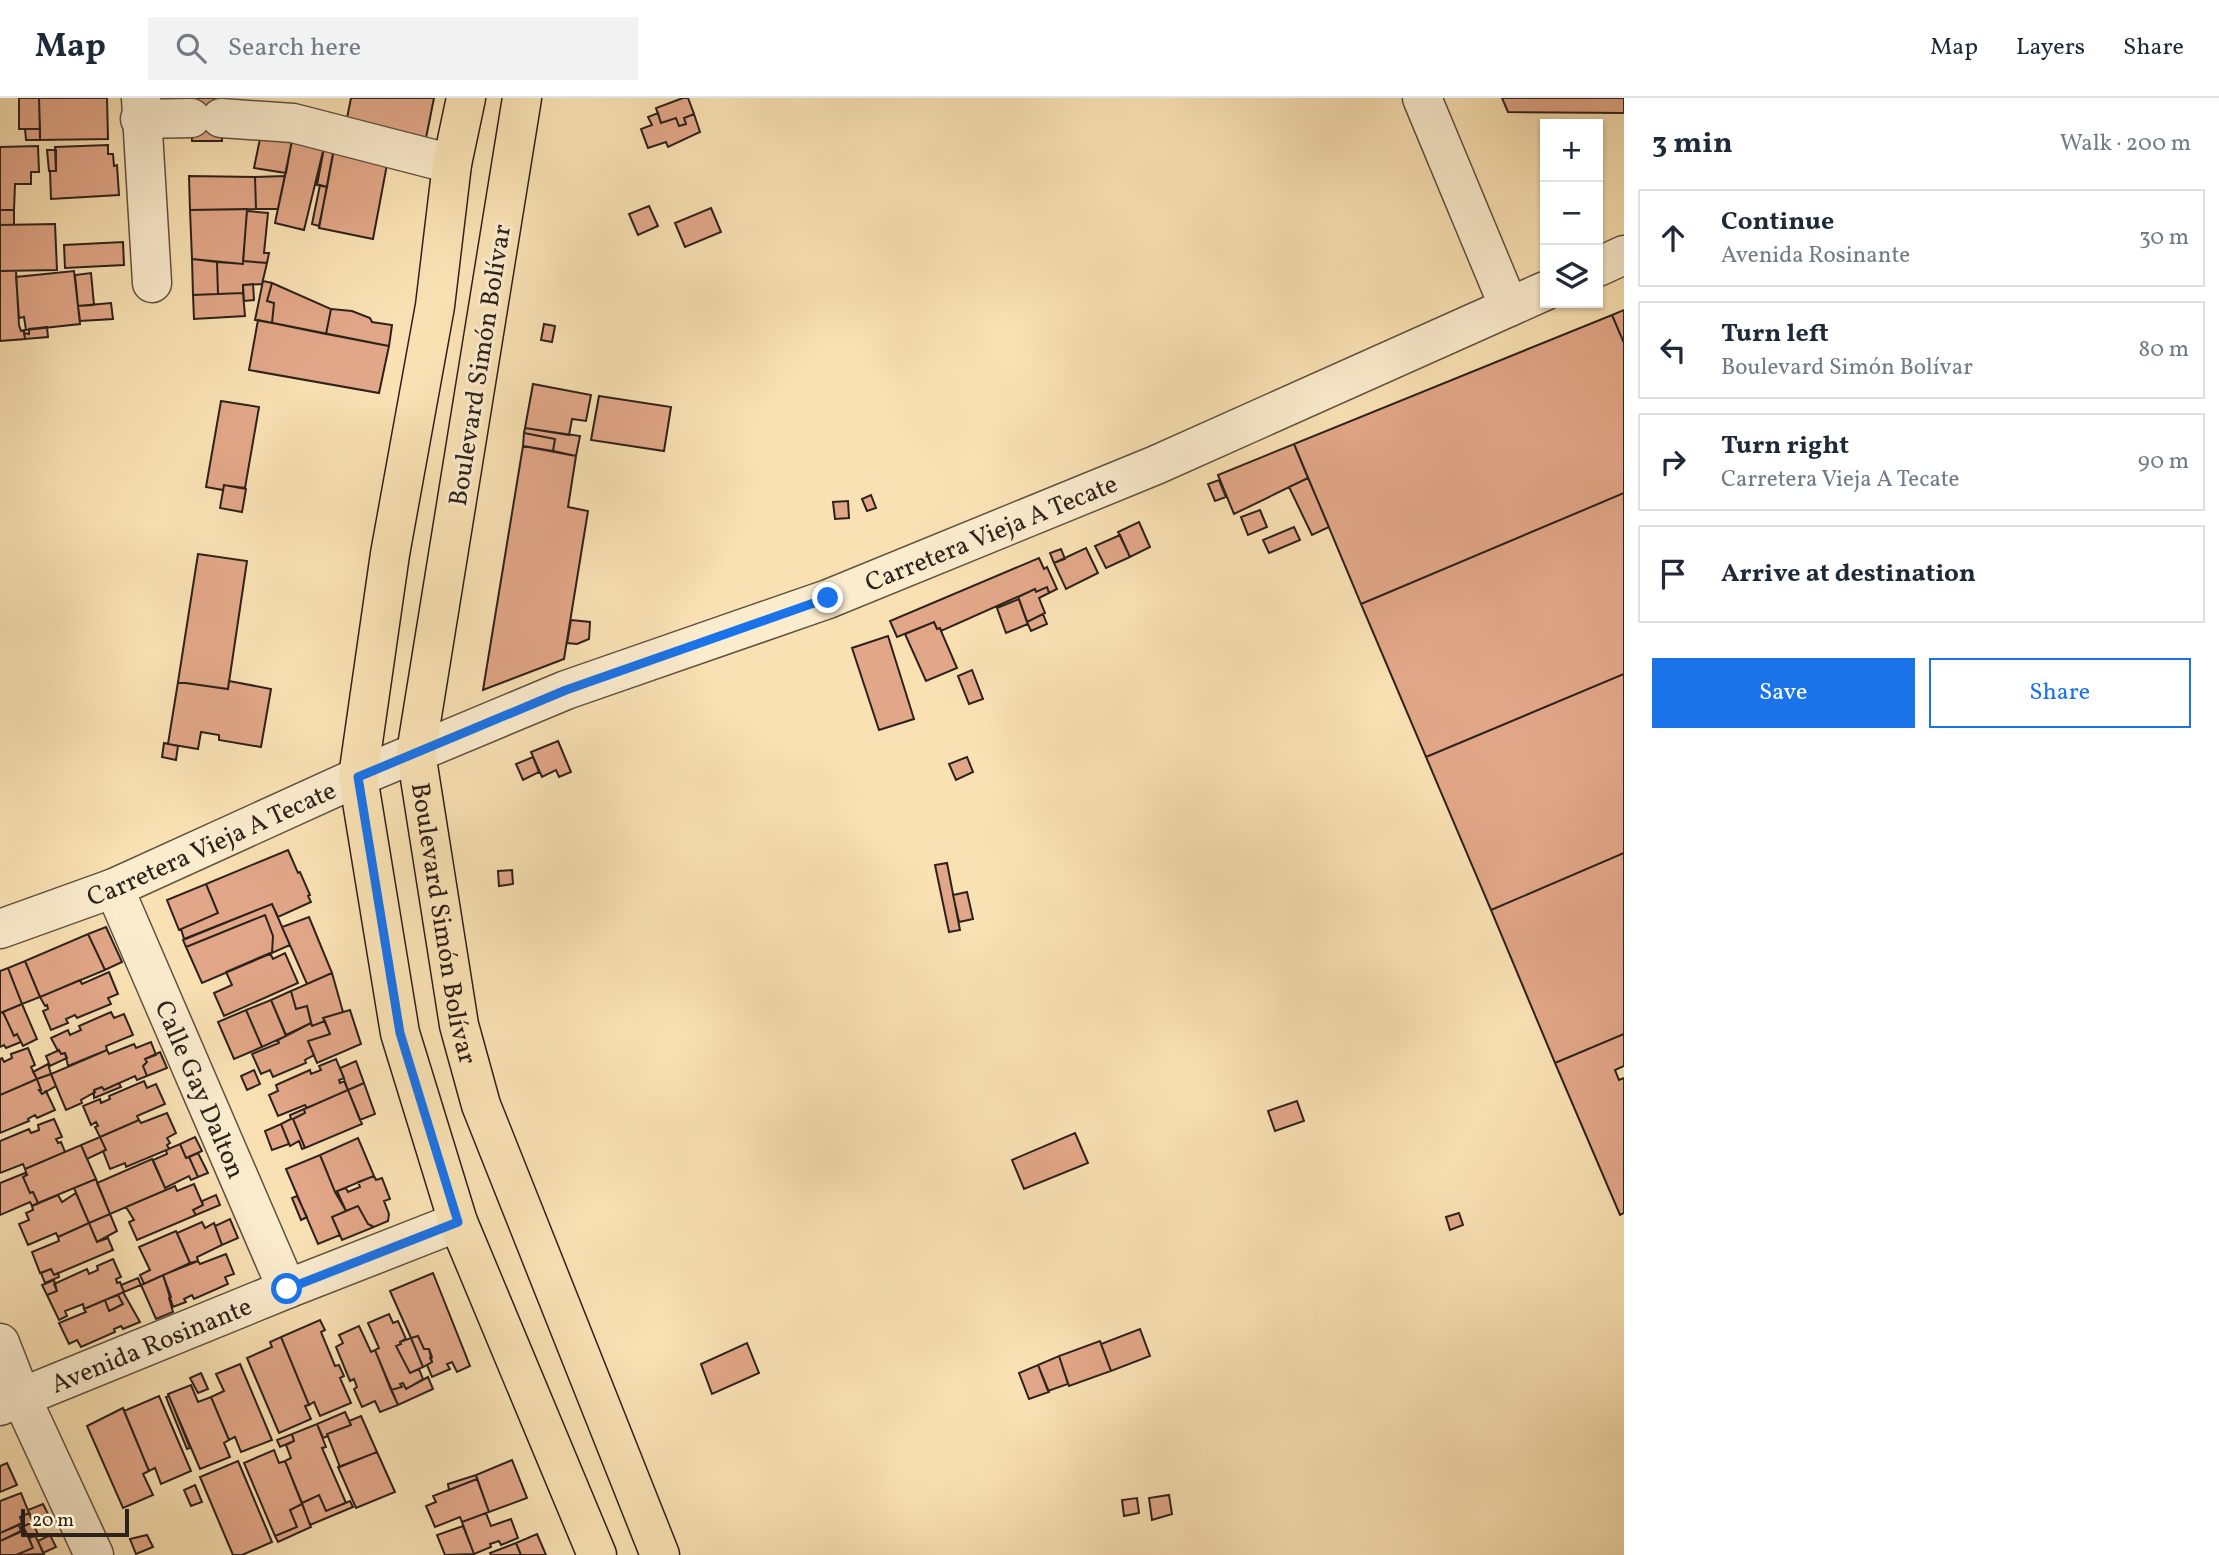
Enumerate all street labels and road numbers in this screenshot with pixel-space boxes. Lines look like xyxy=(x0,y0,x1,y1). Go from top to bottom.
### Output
street label: Boulevard Simón Bolívar xyxy=(441,222,521,509)
street label: Carretera Vieja A Tecate xyxy=(860,467,1123,602)
street label: Carretera Vieja A Tecate xyxy=(82,773,342,916)
street label: Boulevard Simón Bolívar xyxy=(401,780,485,1068)
street label: Calle Gay Dalton xyxy=(145,995,253,1185)
street label: Avenida Rosinante xyxy=(46,1289,258,1403)

